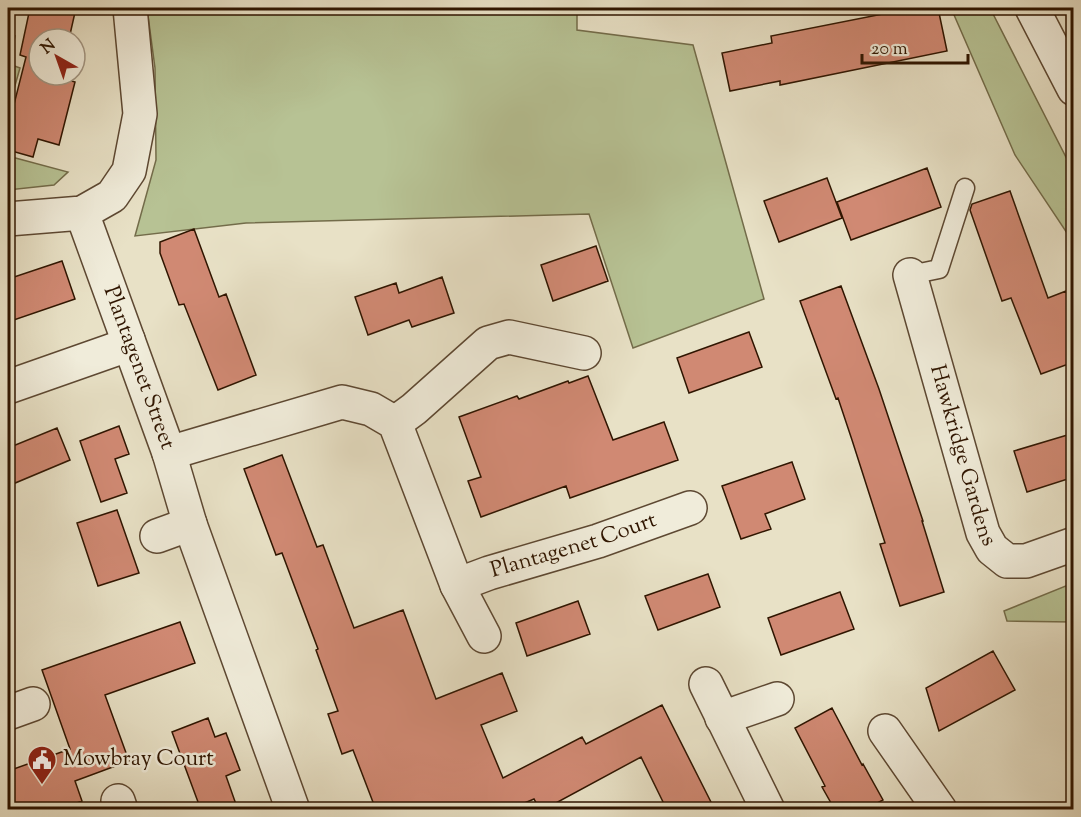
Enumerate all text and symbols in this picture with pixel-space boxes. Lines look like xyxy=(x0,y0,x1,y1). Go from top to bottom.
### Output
north arrow xyxy=(27,27,87,87)
scale bar xyxy=(862,27,968,65)
text: N xyxy=(37,34,61,60)
text: 20 m xyxy=(871,37,908,63)
street label: Plantagenet Street xyxy=(94,282,183,455)
street label: Hawkridge Gardens xyxy=(920,361,1004,553)
street label: Plantagenet Court xyxy=(487,505,662,588)
public building icon: Mowbray Court xyxy=(26,744,58,786)
place label: Mowbray Court xyxy=(63,744,214,776)

